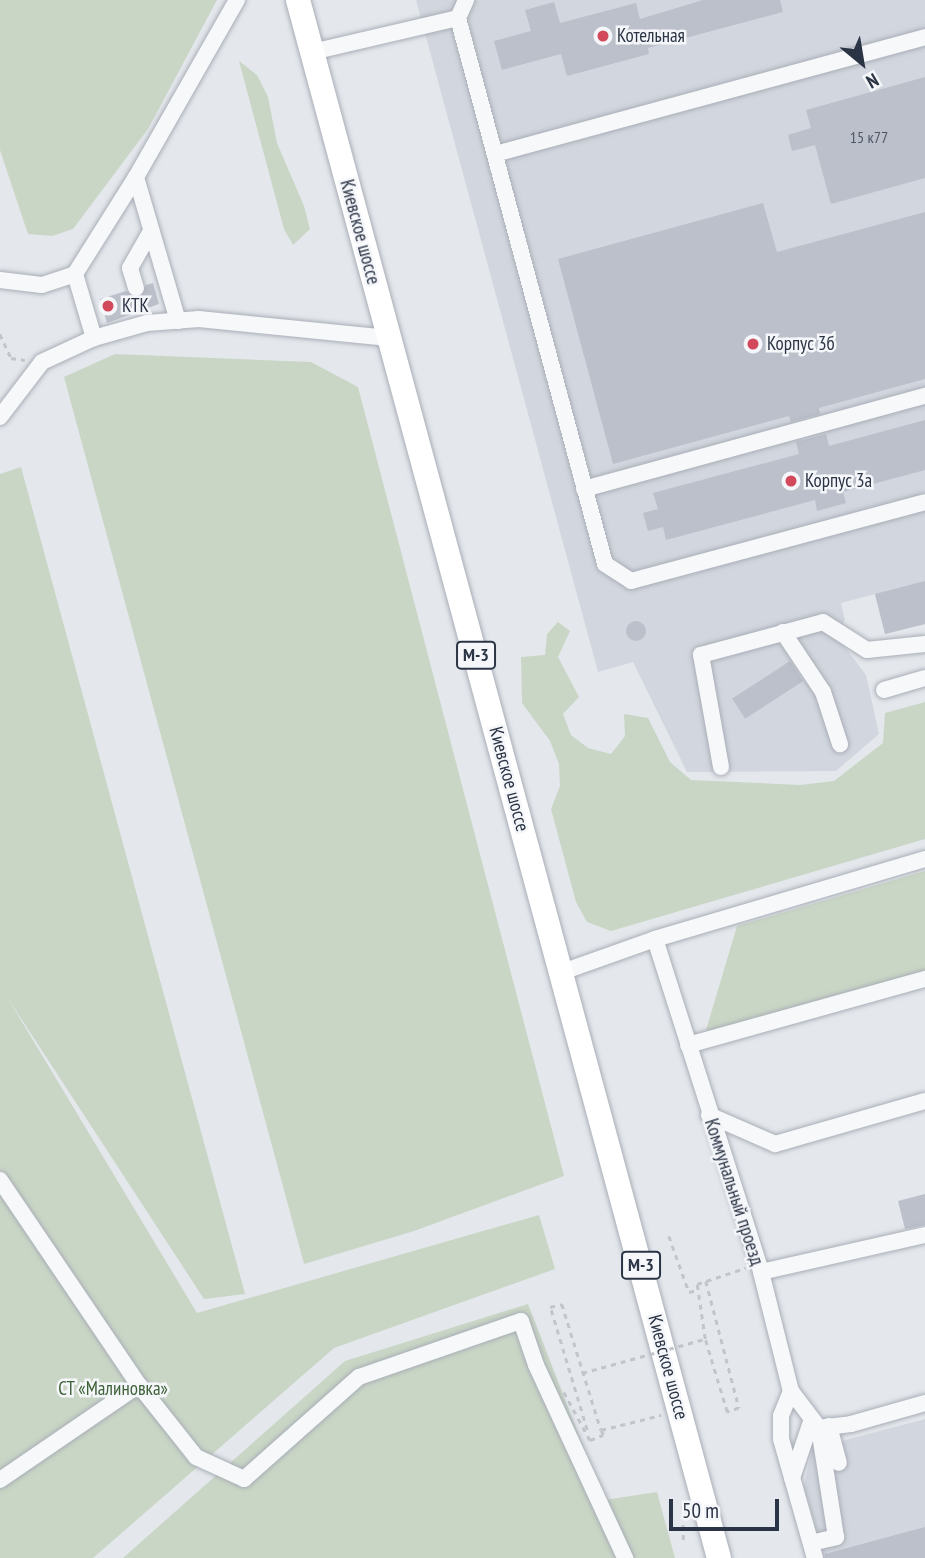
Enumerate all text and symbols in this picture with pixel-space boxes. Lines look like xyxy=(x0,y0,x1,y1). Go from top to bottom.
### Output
place label: Котельная xyxy=(617,25,685,47)
marker: Котельная xyxy=(595,28,611,44)
north arrow xyxy=(827,28,897,98)
text: N xyxy=(862,68,883,94)
house number: 15 к77 xyxy=(850,127,888,147)
street label: Киевское шоссе xyxy=(335,177,385,287)
place label: КТК xyxy=(122,295,149,317)
marker: КТК xyxy=(100,298,116,314)
place label: Корпус 3б xyxy=(767,333,835,355)
marker: Корпус 3б xyxy=(745,336,761,352)
place label: Корпус 3a xyxy=(805,470,872,492)
marker: Корпус 3a xyxy=(783,473,799,489)
road number: М-3 xyxy=(455,640,497,670)
street label: Киевское шоссе xyxy=(484,724,534,834)
street label: Коммунальный проезд xyxy=(700,1116,768,1268)
road number: М-3 xyxy=(620,1250,662,1280)
street label: Киевское шоссе xyxy=(643,1312,693,1422)
park label: СТ «Малиновка» xyxy=(58,1378,168,1400)
scale bar xyxy=(673,1484,783,1528)
text: 50 m xyxy=(682,1497,719,1524)

